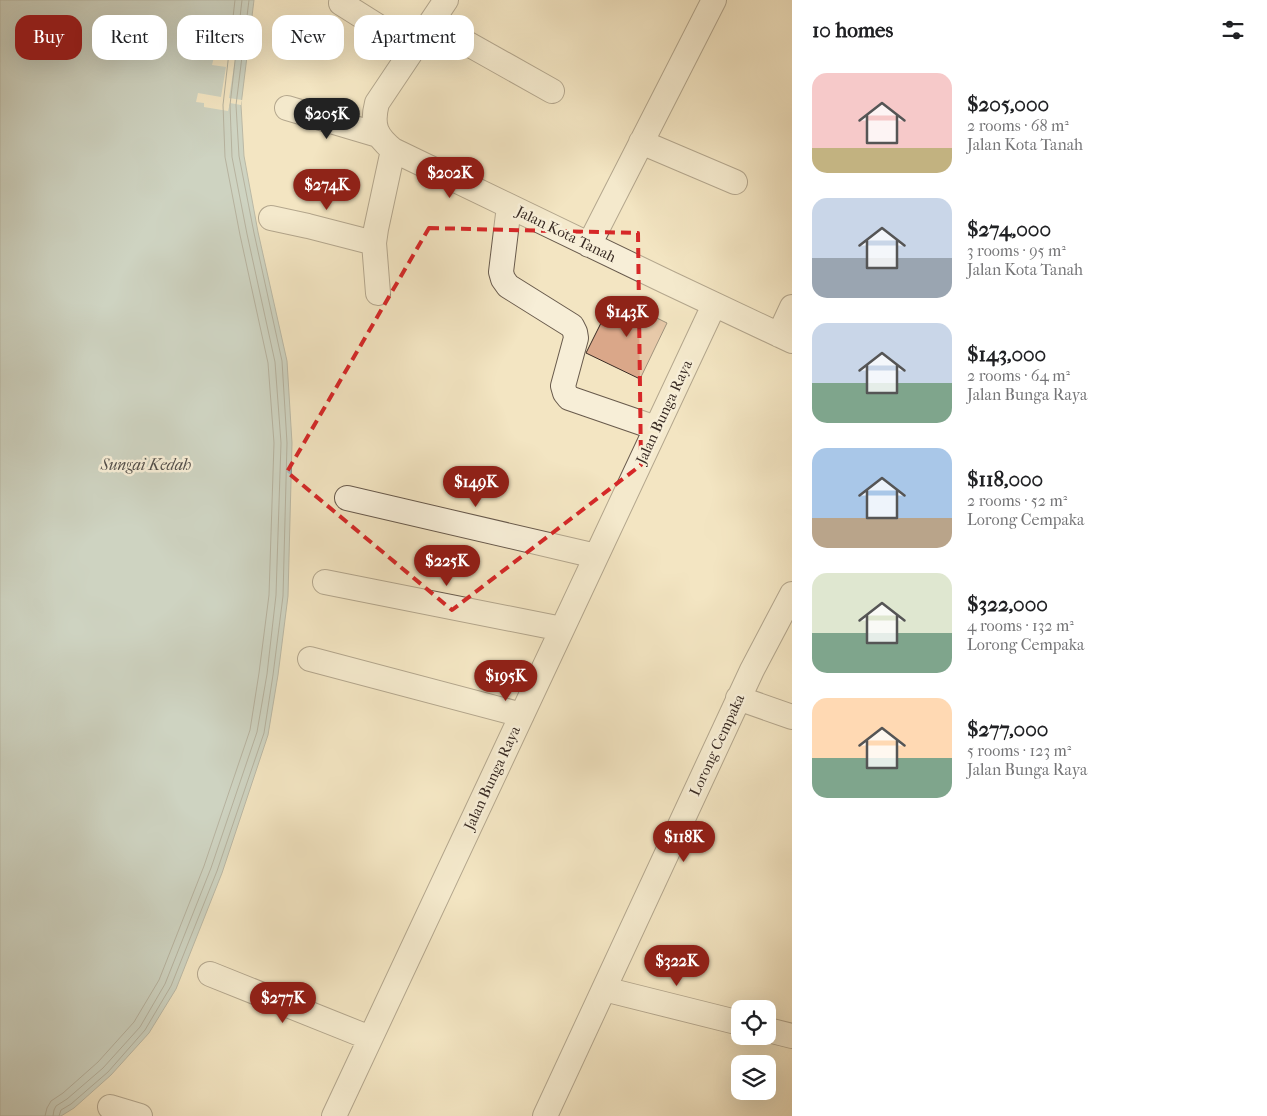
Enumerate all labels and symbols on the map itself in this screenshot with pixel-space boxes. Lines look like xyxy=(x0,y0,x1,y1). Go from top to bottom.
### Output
pin: $205K xyxy=(292,98,362,140)
pin: $202K xyxy=(415,156,485,199)
pin: $274K xyxy=(292,168,362,211)
street label: Jalan Kota Tanah xyxy=(512,202,619,266)
pin: $143K xyxy=(592,296,662,338)
street label: Jalan Bunga Raya xyxy=(632,356,696,468)
water label: Sungai Kedah xyxy=(100,455,191,474)
pin: $149K xyxy=(441,466,511,508)
pin: $225K xyxy=(412,544,482,587)
pin: $195K xyxy=(471,660,541,702)
street label: Lorong Cempaka xyxy=(686,690,749,799)
street label: Jalan Bunga Raya xyxy=(460,722,524,834)
pin: $118K xyxy=(649,820,719,863)
pin: $322K xyxy=(642,944,712,987)
pin: $277K xyxy=(248,982,318,1024)

